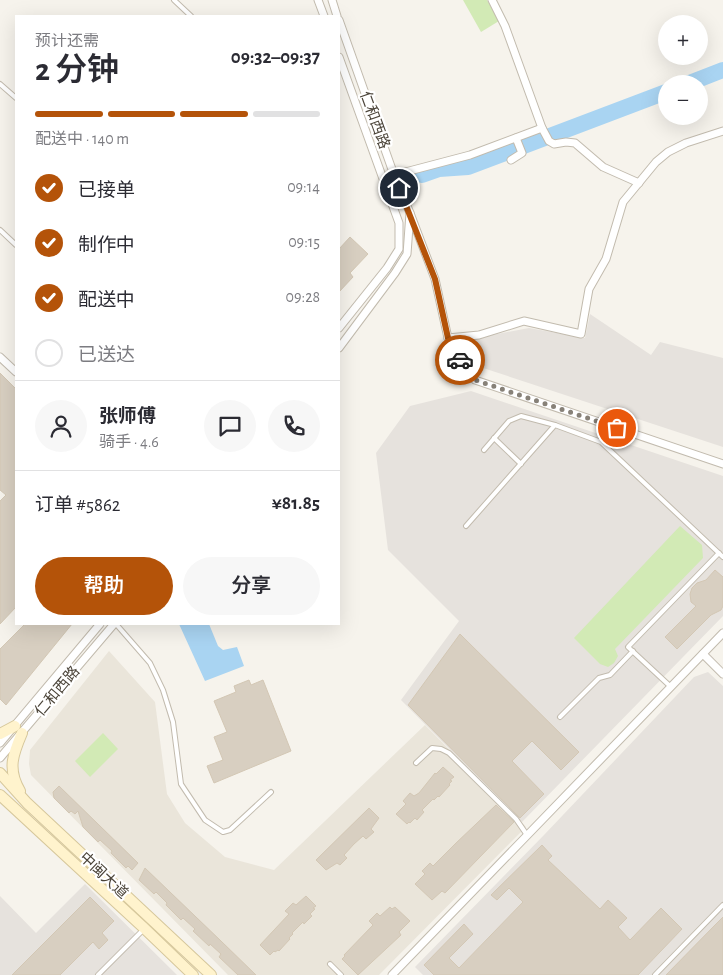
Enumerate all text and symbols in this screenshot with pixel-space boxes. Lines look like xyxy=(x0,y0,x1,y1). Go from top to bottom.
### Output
map controls xyxy=(658,15,708,125)
button: + xyxy=(658,15,708,65)
text: 预计还需 xyxy=(35,33,99,49)
text: 09:32–09:37 xyxy=(231,48,320,67)
text: 2 分钟 xyxy=(35,54,119,86)
button: − xyxy=(658,75,708,125)
street label: 仁和西路 xyxy=(357,89,393,151)
text: 配送中 · 140 m xyxy=(35,131,129,147)
pin xyxy=(378,167,420,209)
icon: check xyxy=(35,174,63,202)
icon: home xyxy=(385,174,413,202)
text: 09:14 xyxy=(287,179,320,195)
text: 已接单 xyxy=(78,181,135,200)
icon: check xyxy=(35,229,63,257)
text: 09:15 xyxy=(288,234,320,250)
text: 制作中 xyxy=(78,236,135,255)
icon: check xyxy=(35,284,63,312)
text: 09:28 xyxy=(286,289,320,305)
text: 配送中 xyxy=(78,291,135,310)
courier xyxy=(435,335,485,385)
text: 已送达 xyxy=(78,346,135,365)
icon: car xyxy=(446,346,474,374)
button: person xyxy=(35,400,87,452)
button: chat xyxy=(204,400,256,452)
button: phone xyxy=(268,400,320,452)
text: 张师傅 xyxy=(99,407,156,426)
pin xyxy=(596,407,638,449)
icon: bag xyxy=(603,414,631,442)
text: 骑手 · 4.6 xyxy=(99,434,159,450)
text: ¥81.85 xyxy=(272,494,320,513)
text: 订单 #5862 xyxy=(35,496,120,515)
button: 帮助 xyxy=(35,557,173,615)
button: 分享 xyxy=(183,557,320,615)
street label: 仁和西路 xyxy=(32,663,82,719)
street label: 中闽大道 xyxy=(77,849,131,901)

